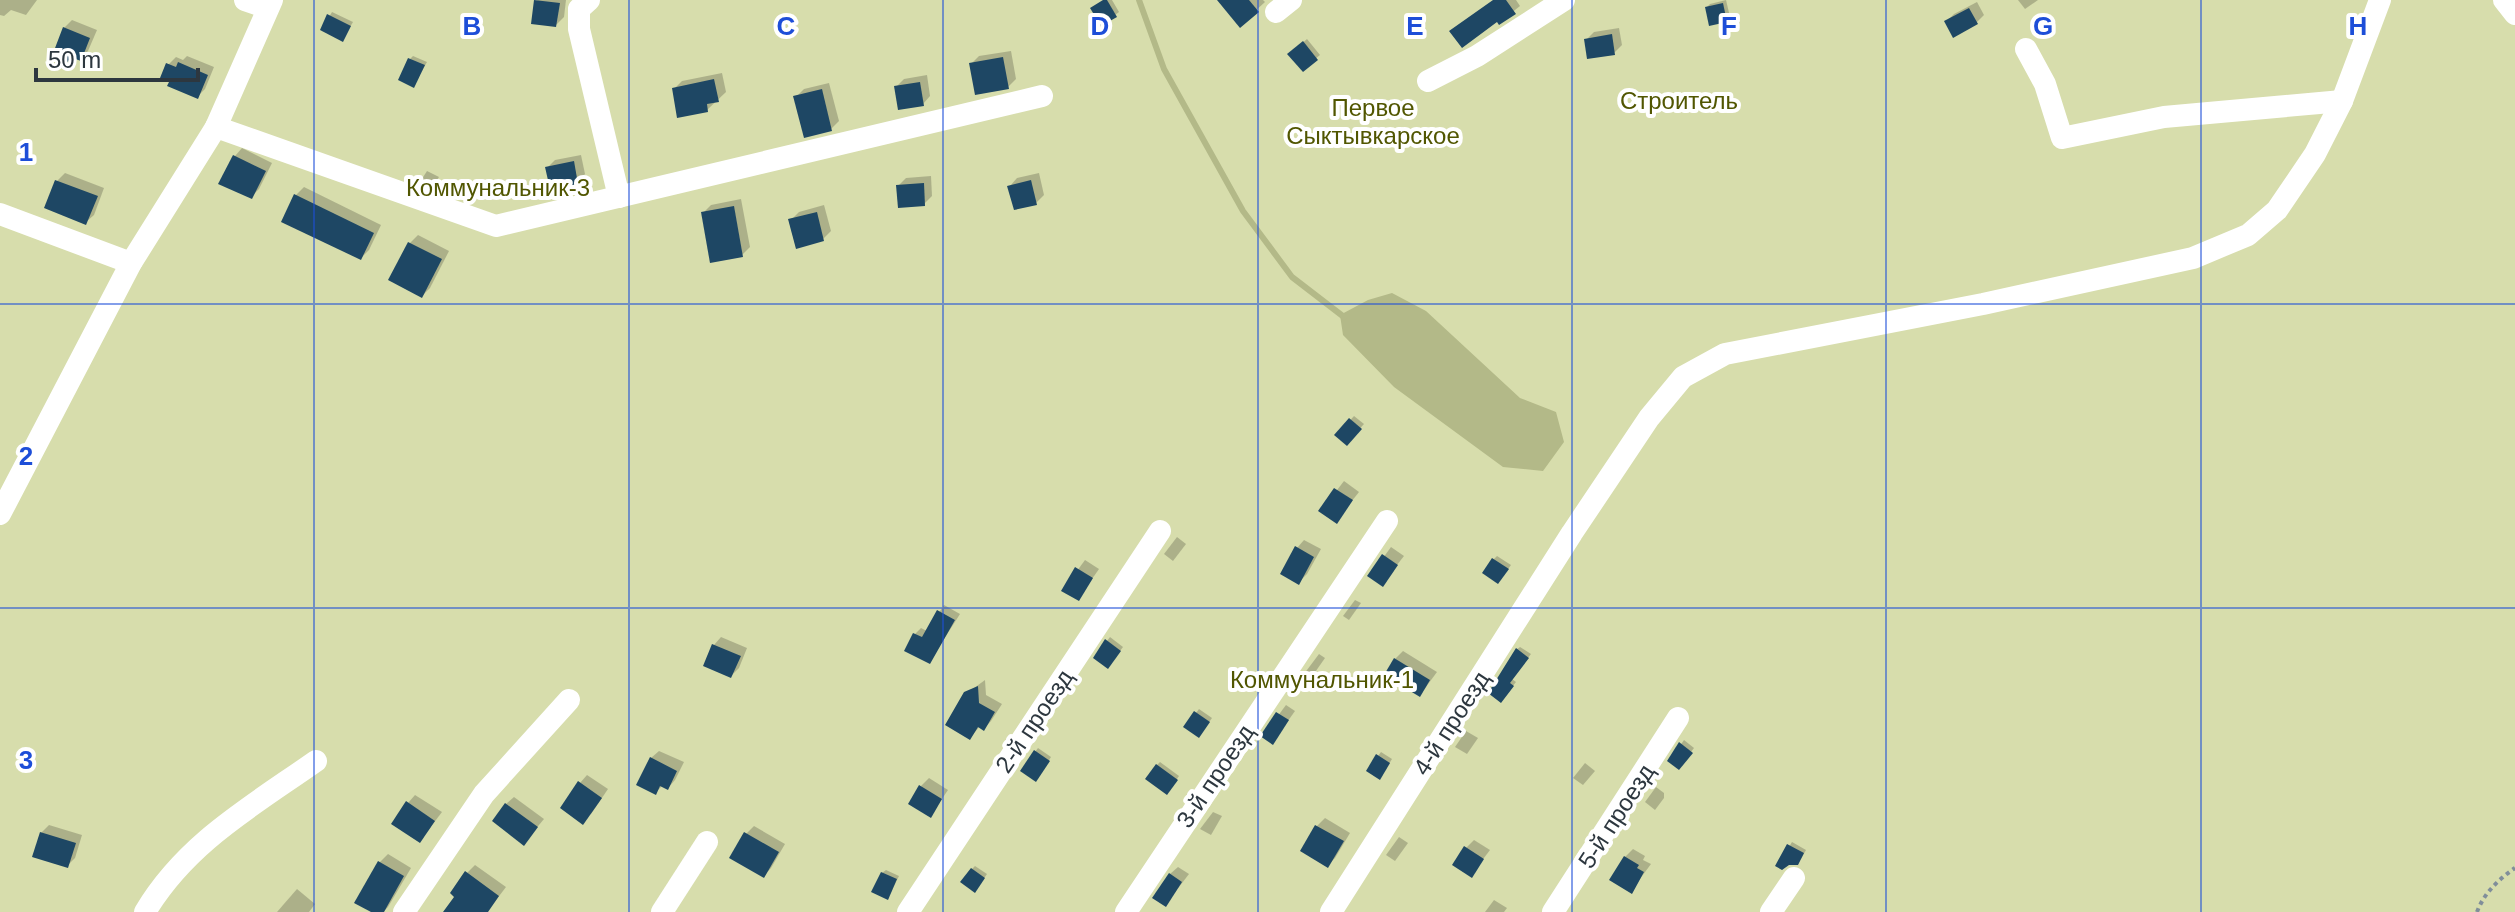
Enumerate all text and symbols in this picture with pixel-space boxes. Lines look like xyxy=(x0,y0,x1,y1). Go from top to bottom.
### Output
text: B xyxy=(463,11,481,41)
text: C xyxy=(777,11,796,41)
text: D xyxy=(1091,11,1109,41)
text: E xyxy=(1406,11,1424,41)
text: F xyxy=(1721,11,1737,41)
text: G xyxy=(2033,11,2053,41)
text: H xyxy=(2349,11,2367,41)
scale bar xyxy=(36,32,198,82)
text: 50 m xyxy=(48,46,101,73)
park label: Строитель xyxy=(1620,87,1738,114)
park label: Первое Сыктывкарское xyxy=(1286,94,1460,149)
text: 1 xyxy=(19,137,33,167)
park label: Коммунальник-3 xyxy=(406,174,590,201)
text: 2 xyxy=(19,441,33,471)
street label: 2-й проезд xyxy=(990,664,1078,778)
park label: Коммунальник-1 xyxy=(1230,666,1414,693)
street label: 4-й проезд xyxy=(1407,666,1495,780)
street label: 3-й проезд xyxy=(1171,719,1259,833)
text: 3 xyxy=(19,745,33,775)
street label: 5-й проезд xyxy=(1572,759,1660,873)

